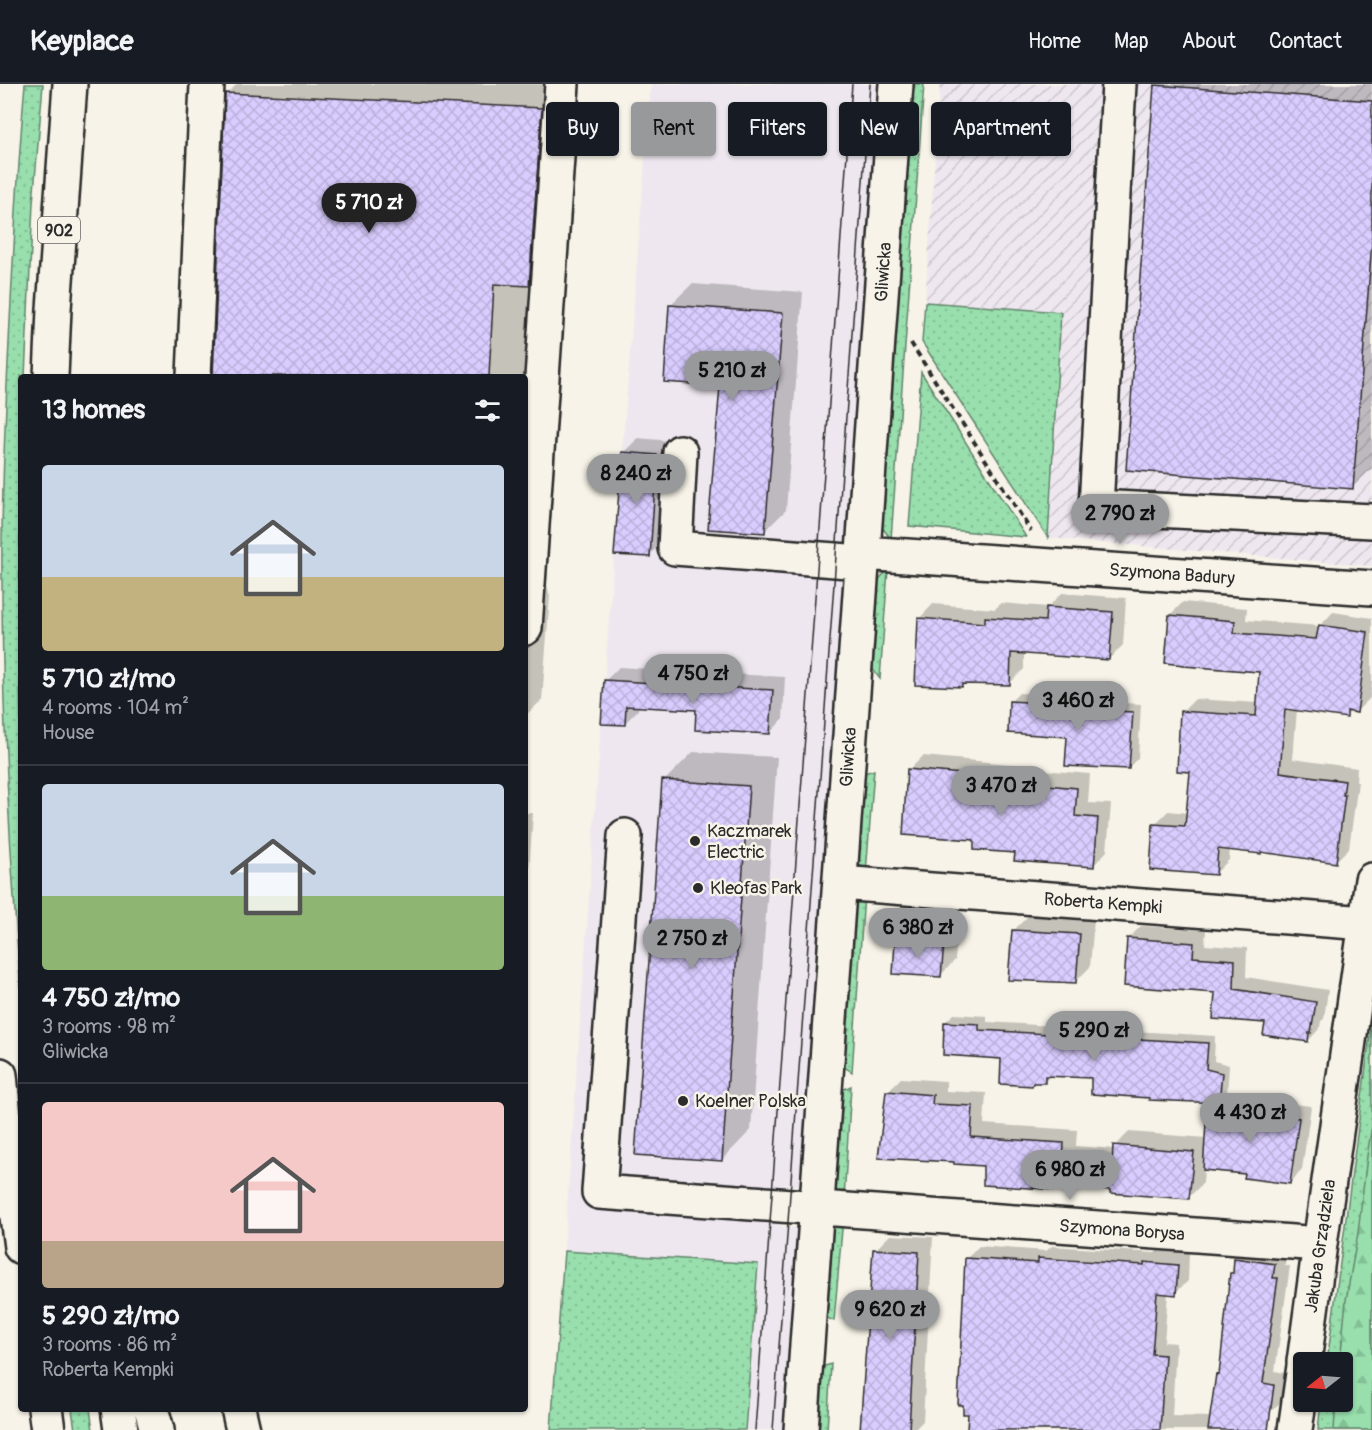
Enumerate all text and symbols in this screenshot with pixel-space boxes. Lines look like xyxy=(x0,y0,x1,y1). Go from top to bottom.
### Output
text: Keyplace xyxy=(30,24,134,59)
text: Home xyxy=(1028,28,1081,55)
text: Map xyxy=(1114,28,1149,55)
text: About xyxy=(1182,28,1236,55)
text: Contact xyxy=(1269,28,1342,55)
chip: Buy xyxy=(546,102,619,156)
chip: Rent xyxy=(631,102,716,156)
chip: Filters xyxy=(728,102,827,156)
chip: New xyxy=(839,102,919,156)
chip: Apartment xyxy=(931,102,1071,156)
pin: 5 710 zł xyxy=(307,183,431,234)
text: 5 710 zł xyxy=(336,190,402,215)
road number: 902 xyxy=(38,217,80,243)
street label: Gliwicka xyxy=(870,241,897,303)
pin: 5 210 zł xyxy=(670,351,794,402)
text: 5 210 zł xyxy=(698,358,766,383)
text: 13 homes xyxy=(42,394,145,426)
icon: filters xyxy=(471,394,504,427)
pin: 8 240 zł xyxy=(574,454,698,505)
text: 8 240 zł xyxy=(601,461,671,486)
pin: 2 790 zł xyxy=(1058,494,1182,545)
text: 2 790 zł xyxy=(1085,501,1155,526)
icon: home xyxy=(219,504,327,612)
street label: Szymona Badury xyxy=(1108,559,1236,590)
pin: 4 750 zł xyxy=(631,654,755,705)
text: 4 750 zł xyxy=(658,661,728,686)
text: 5 710 zł/mo xyxy=(42,663,175,695)
pin: 3 460 zł xyxy=(1016,681,1140,732)
text: 3 460 zł xyxy=(1042,688,1114,713)
text: 4 rooms · 104 m² xyxy=(42,695,189,720)
text: House xyxy=(42,720,94,745)
street label: Gliwicka xyxy=(835,726,862,788)
pin: 3 470 zł xyxy=(939,766,1063,817)
text: 3 470 zł xyxy=(965,773,1037,798)
place label: Kaczmarek Electric xyxy=(707,820,792,864)
icon: home xyxy=(219,823,327,931)
marker: Kaczmarek Electric xyxy=(688,834,702,848)
place label: Kleofas Park xyxy=(710,877,803,900)
marker: Kleofas Park xyxy=(691,881,705,895)
street label: Roberta Kempki xyxy=(1043,888,1163,919)
pin: 6 380 zł xyxy=(856,908,980,959)
text: 6 380 zł xyxy=(883,915,953,940)
pin: 2 750 zł xyxy=(630,919,754,970)
text: 2 750 zł xyxy=(657,926,727,951)
text: 4 750 zł/mo xyxy=(42,982,180,1014)
pin: 5 290 zł xyxy=(1032,1011,1156,1062)
text: 3 rooms · 98 m² xyxy=(42,1014,176,1039)
text: 5 290 zł xyxy=(1059,1018,1129,1043)
text: Gliwicka xyxy=(42,1039,108,1064)
place label: Koelner Polska xyxy=(695,1090,806,1113)
pin: 4 430 zł xyxy=(1188,1093,1312,1144)
marker: Koelner Polska xyxy=(676,1094,690,1108)
text: 4 430 zł xyxy=(1214,1100,1286,1125)
icon: home xyxy=(219,1141,327,1249)
pin: 6 980 zł xyxy=(1008,1150,1132,1201)
text: 6 980 zł xyxy=(1035,1157,1105,1182)
street label: Jakuba Grządziela xyxy=(1300,1178,1341,1314)
street label: Szymona Borysa xyxy=(1058,1215,1186,1246)
pin: 9 620 zł xyxy=(828,1290,952,1341)
text: 9 620 zł xyxy=(855,1297,925,1322)
text: 5 290 zł/mo xyxy=(42,1300,179,1332)
text: 3 rooms · 86 m² xyxy=(42,1332,177,1357)
north arrow xyxy=(1293,1352,1353,1412)
map controls xyxy=(1293,1352,1353,1412)
text: Roberta Kempki xyxy=(42,1357,174,1382)

